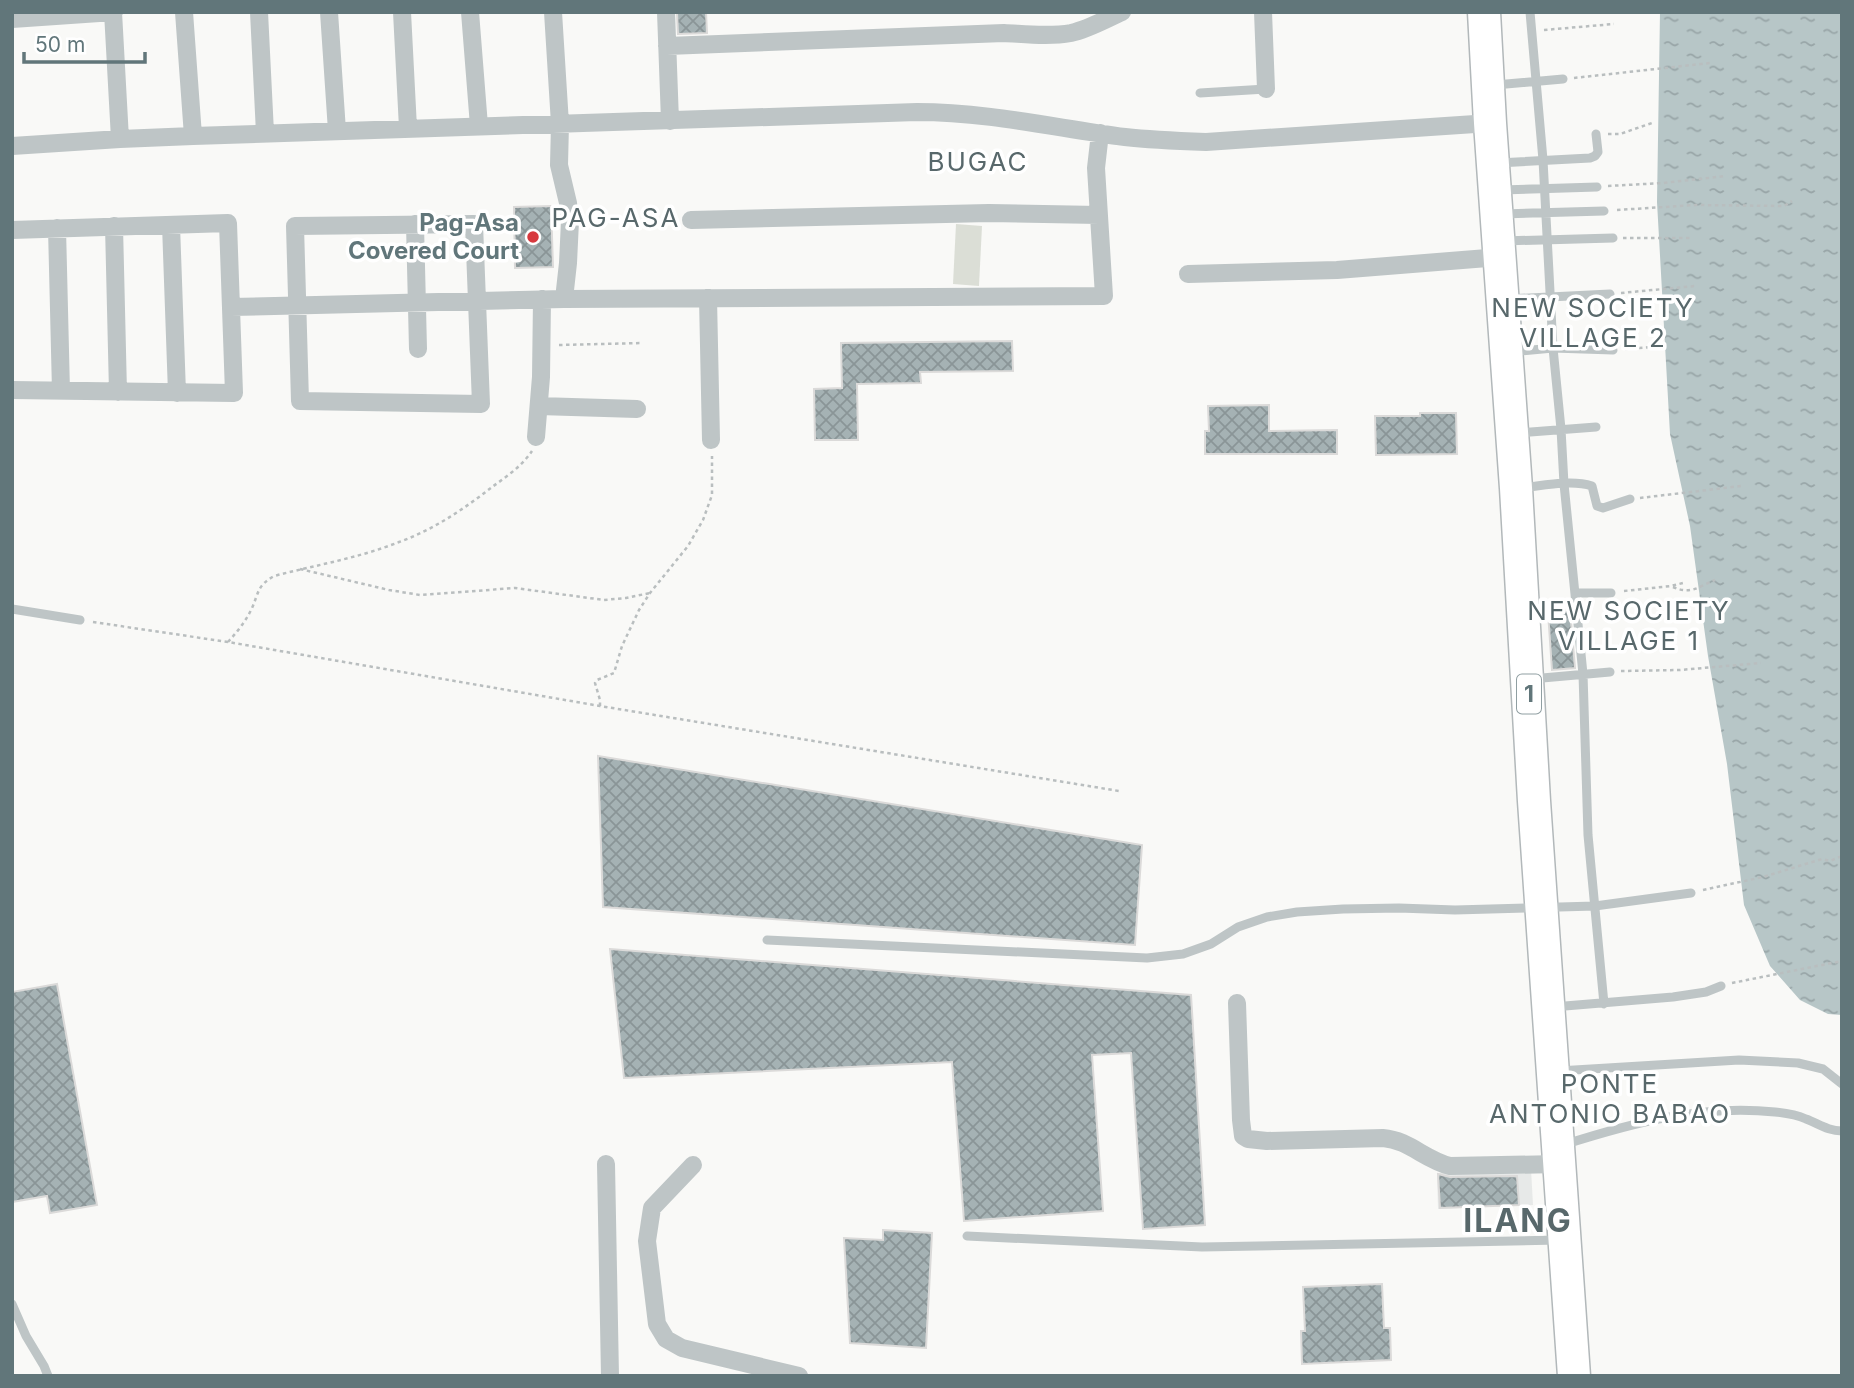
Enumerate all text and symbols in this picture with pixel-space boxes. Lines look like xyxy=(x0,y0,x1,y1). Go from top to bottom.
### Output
scale bar xyxy=(24,21,145,65)
text: 50 m xyxy=(35,32,85,57)
district label: BUGAC xyxy=(927,146,1029,177)
district label: PAG-ASA xyxy=(552,202,680,233)
place label: Pag-Asa Covered Court xyxy=(348,208,519,265)
marker: Pag-Asa Covered Court xyxy=(525,229,541,245)
district label: NEW SOCIETY VILLAGE 2 xyxy=(1491,292,1695,353)
district label: NEW SOCIETY VILLAGE 1 xyxy=(1527,595,1731,656)
road number: 1 xyxy=(1517,674,1541,714)
district label: PONTE ANTONIO BABAO xyxy=(1489,1068,1731,1129)
district label: ILANG xyxy=(1463,1201,1573,1240)

